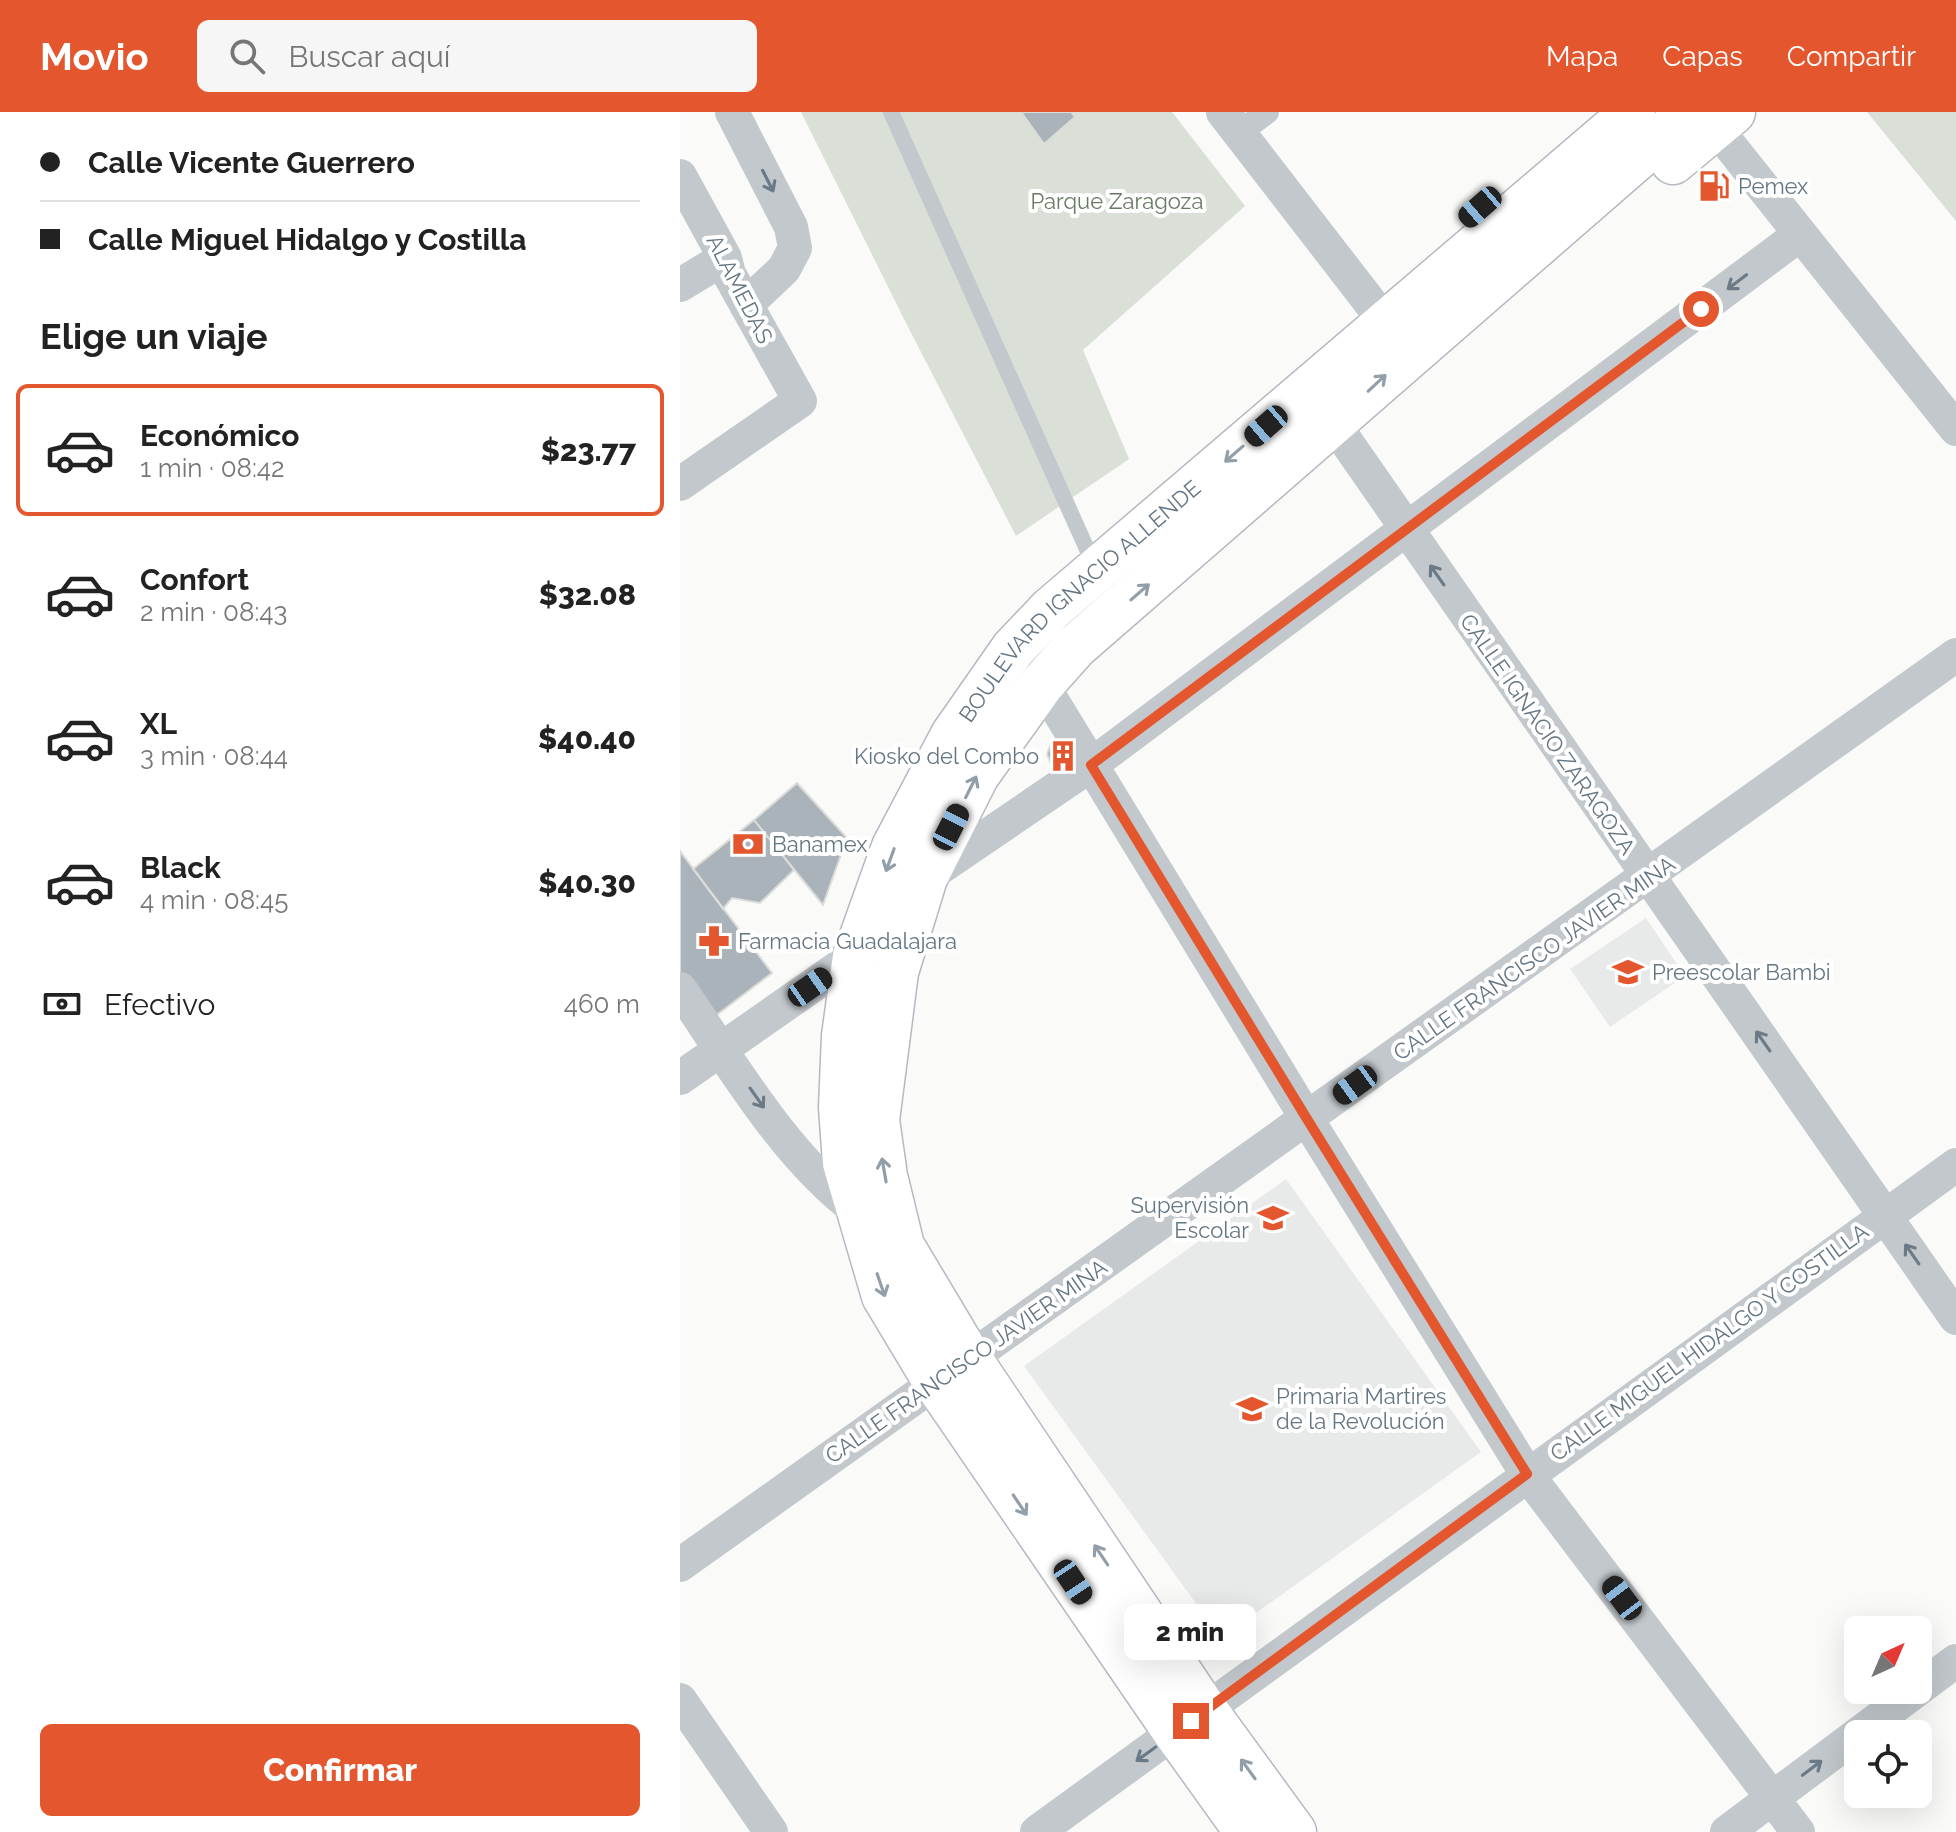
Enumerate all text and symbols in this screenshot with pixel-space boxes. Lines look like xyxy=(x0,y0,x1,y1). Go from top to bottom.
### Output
search box xyxy=(197,20,757,92)
text: Movio xyxy=(40,34,149,79)
icon: search xyxy=(225,34,269,78)
text: Buscar aquí xyxy=(289,39,450,74)
text: Mapa xyxy=(1546,40,1618,73)
text: Capas xyxy=(1662,40,1743,73)
text: Compartir xyxy=(1787,40,1916,73)
text: Calle Vicente Guerrero xyxy=(88,145,415,180)
one-way arrow xyxy=(760,169,776,193)
fuel station icon: Pemex xyxy=(1697,169,1731,203)
place label: Pemex xyxy=(1738,173,1808,199)
car xyxy=(1454,182,1506,232)
park label: Parque Zaragoza xyxy=(1031,188,1203,214)
text: Calle Miguel Hidalgo y Costilla xyxy=(88,222,526,257)
street label: ALAMEDAS xyxy=(702,230,778,348)
one-way arrow xyxy=(1727,273,1748,290)
route start xyxy=(1683,291,1719,327)
text: Elige un viaje xyxy=(40,315,268,357)
one-way arrow xyxy=(1367,375,1387,393)
car xyxy=(1240,401,1292,451)
icon: car xyxy=(44,414,116,486)
text: Económico xyxy=(140,418,300,453)
text: $23.77 xyxy=(541,433,636,468)
one-way arrow xyxy=(1224,445,1244,463)
text: 1 min · 08:42 xyxy=(140,453,285,483)
street label: BOULEVARD IGNACIO ALLENDE xyxy=(953,474,1205,727)
icon: car xyxy=(44,558,116,630)
text: Confort xyxy=(140,562,249,597)
one-way arrow xyxy=(1429,565,1445,587)
text: $32.08 xyxy=(539,577,636,612)
one-way arrow xyxy=(1129,583,1149,601)
text: 2 min · 08:43 xyxy=(140,597,287,627)
street label: CALLE IGNACIO ZARAGOZA xyxy=(1455,609,1641,859)
icon: car xyxy=(44,702,116,774)
text: XL xyxy=(140,706,177,741)
text: $40.40 xyxy=(538,721,636,756)
building icon: Kiosko del Combo xyxy=(1046,739,1080,773)
text: 3 min · 08:44 xyxy=(140,741,288,771)
place label: Kiosko del Combo xyxy=(854,743,1039,769)
one-way arrow xyxy=(964,776,980,800)
car xyxy=(929,800,973,854)
bank icon: Banamex xyxy=(731,827,765,861)
place label: Banamex xyxy=(772,831,867,857)
icon: car xyxy=(44,846,116,918)
one-way arrow xyxy=(882,847,896,872)
text: Black xyxy=(140,850,221,885)
street label: CALLE FRANCISCO JAVIER MINA xyxy=(1388,850,1680,1066)
text: $40.30 xyxy=(538,865,636,900)
text: 4 min · 08:45 xyxy=(140,885,288,915)
pharmacy icon: Farmacia Guadalajara xyxy=(697,924,731,958)
place label: Farmacia Guadalajara xyxy=(738,928,957,954)
school or university icon: Preescolar Bambi xyxy=(1611,955,1645,989)
place label: Preescolar Bambi xyxy=(1652,959,1831,985)
car xyxy=(783,963,837,1011)
icon: cash xyxy=(40,982,84,1026)
text: Efectivo xyxy=(104,987,215,1022)
text: 460 m xyxy=(564,989,640,1019)
one-way arrow xyxy=(1755,1031,1772,1052)
car xyxy=(1329,1061,1381,1109)
one-way arrow xyxy=(749,1087,765,1109)
one-way arrow xyxy=(876,1158,891,1183)
place label: Supervisión Escolar xyxy=(1131,1192,1249,1243)
school or university icon: Supervisión Escolar xyxy=(1256,1201,1290,1235)
street label: CALLE MIGUEL HIDALGO Y COSTILLA xyxy=(1545,1218,1873,1466)
one-way arrow xyxy=(1904,1244,1920,1266)
street label: CALLE FRANCISCO JAVIER MINA xyxy=(820,1253,1112,1469)
one-way arrow xyxy=(875,1273,890,1298)
place label: Primaria Martires de la Revolución xyxy=(1276,1383,1447,1434)
school or university icon: Primaria Martires de la Revolución xyxy=(1235,1392,1269,1426)
one-way arrow xyxy=(1012,1493,1028,1515)
one-way arrow xyxy=(1093,1544,1109,1566)
car xyxy=(1050,1555,1096,1609)
car xyxy=(1598,1572,1646,1624)
callout: 2 min xyxy=(1125,1605,1257,1661)
north arrow xyxy=(1844,1616,1932,1704)
map controls xyxy=(1844,1616,1932,1808)
text: 2 min xyxy=(1156,1617,1224,1647)
route end xyxy=(1173,1703,1209,1739)
button: locate xyxy=(1844,1720,1932,1808)
button: Confirmar xyxy=(40,1724,640,1816)
one-way arrow xyxy=(1135,1746,1157,1762)
one-way arrow xyxy=(1240,1759,1257,1780)
one-way arrow xyxy=(1801,1760,1822,1777)

